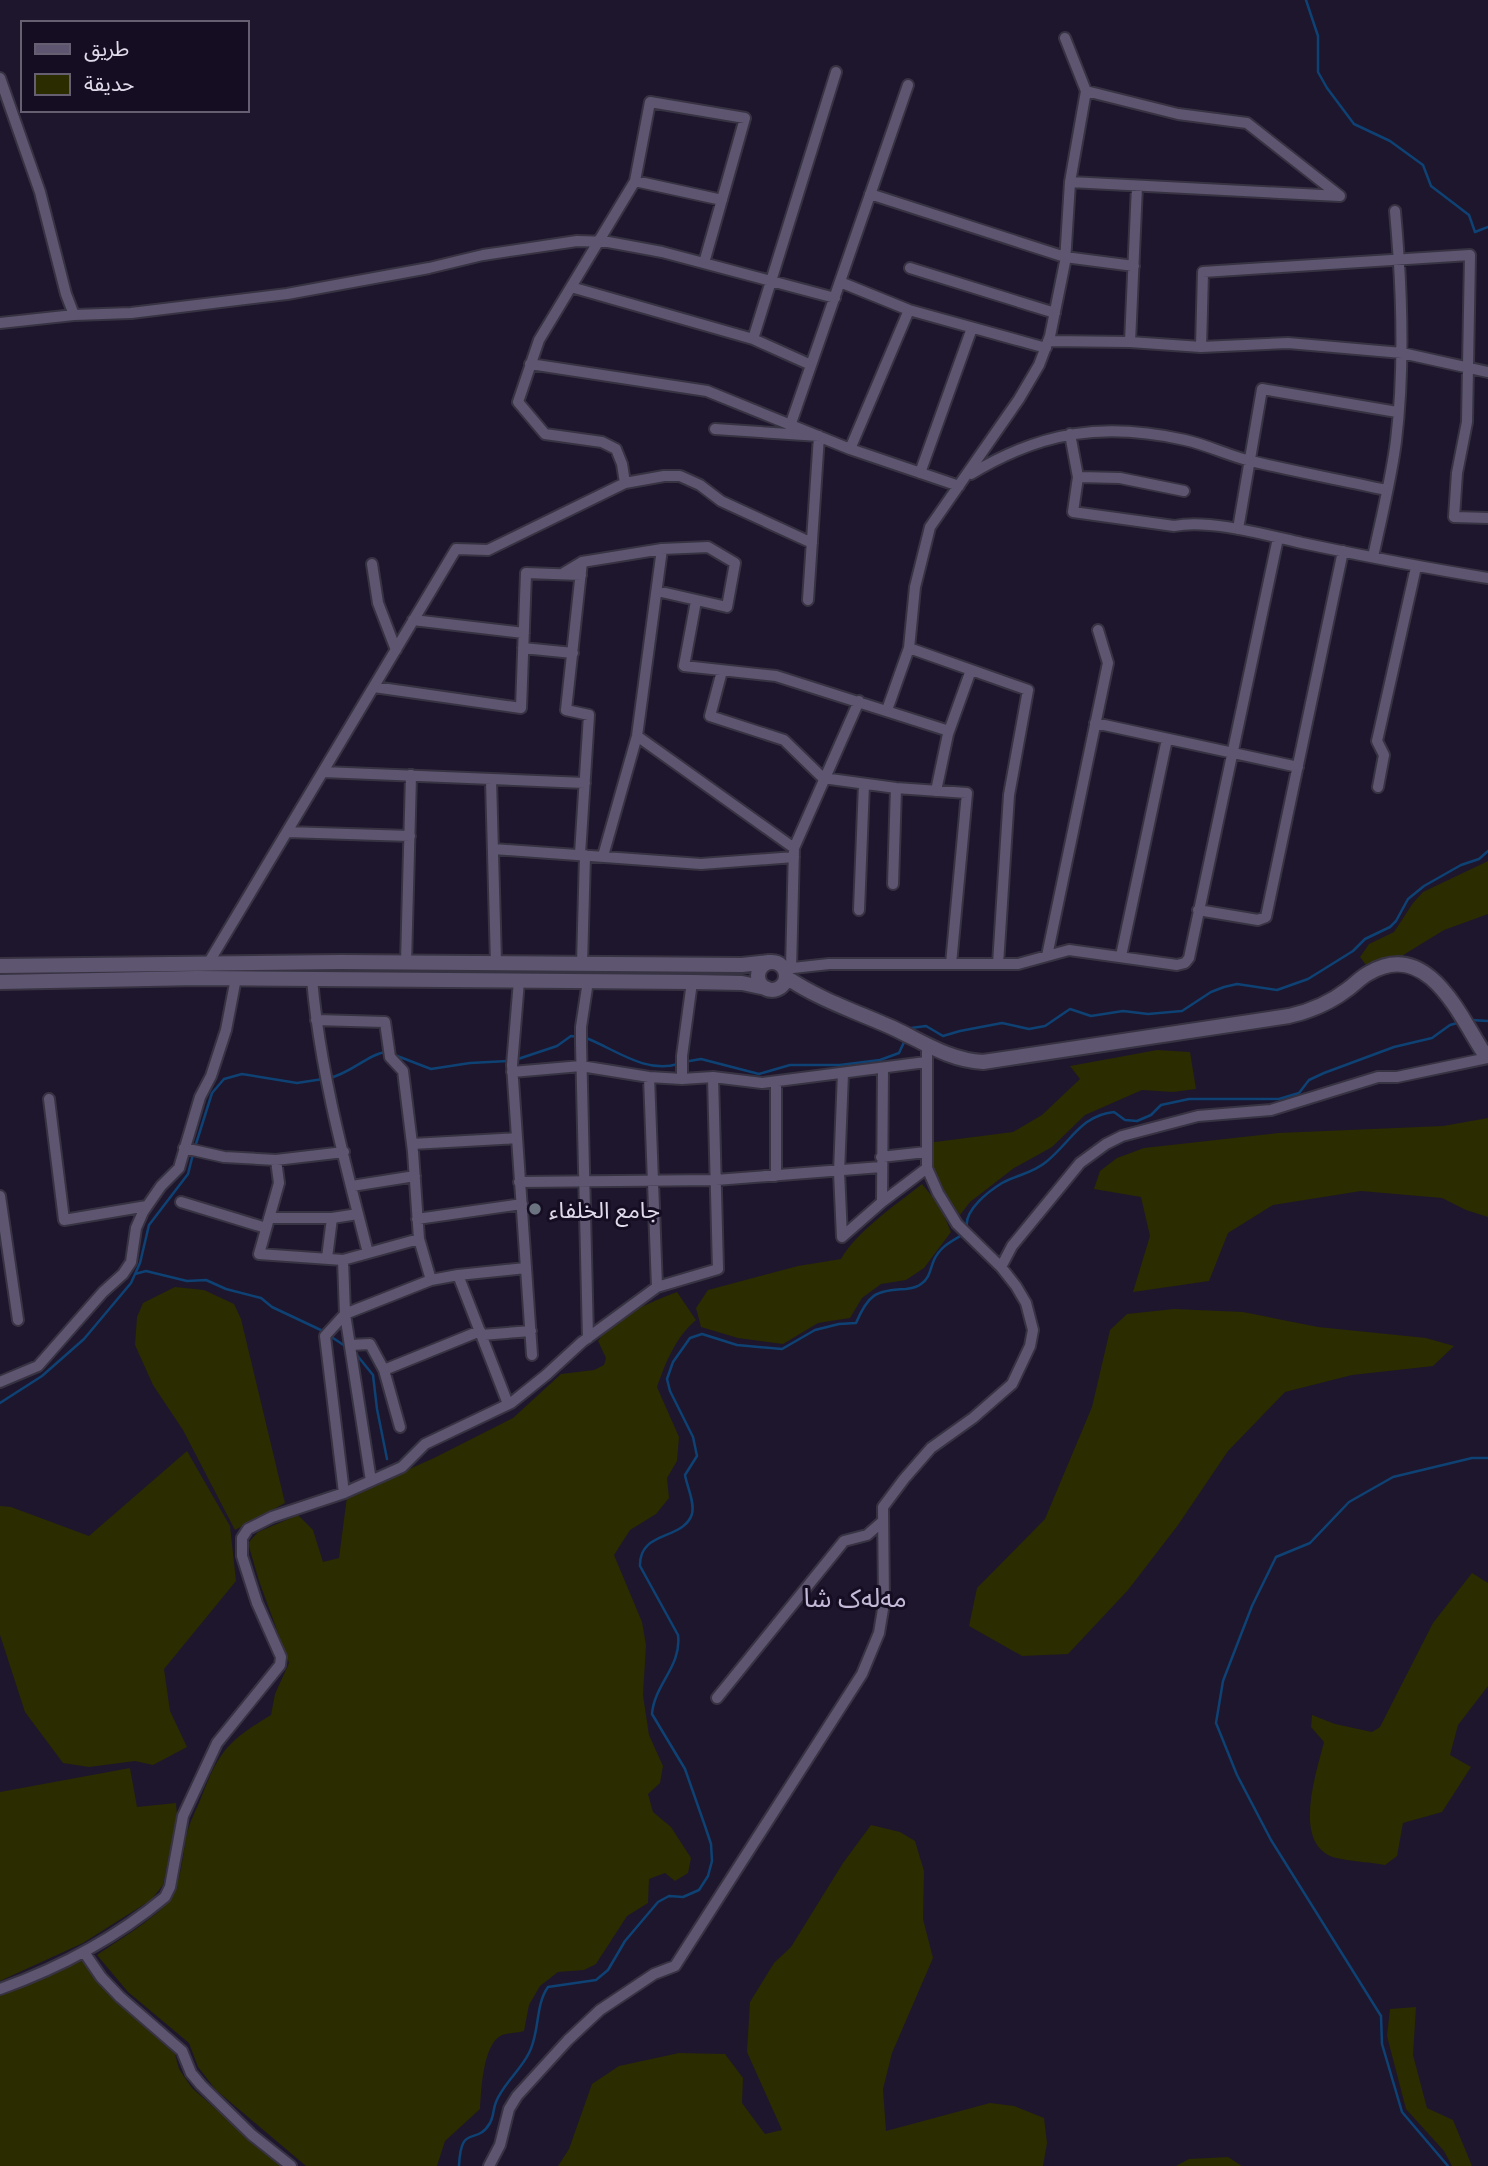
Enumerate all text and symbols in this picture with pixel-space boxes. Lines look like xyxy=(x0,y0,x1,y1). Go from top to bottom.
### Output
legend xyxy=(21,21,248,112)
text: طريق xyxy=(84,34,129,62)
text: حديقة xyxy=(84,69,134,97)
place label: جامع الخلفاء xyxy=(549,1193,660,1227)
marker: جامع الخلفاء xyxy=(527,1201,543,1217)
district label: مەلەک شا xyxy=(803,1579,907,1615)

